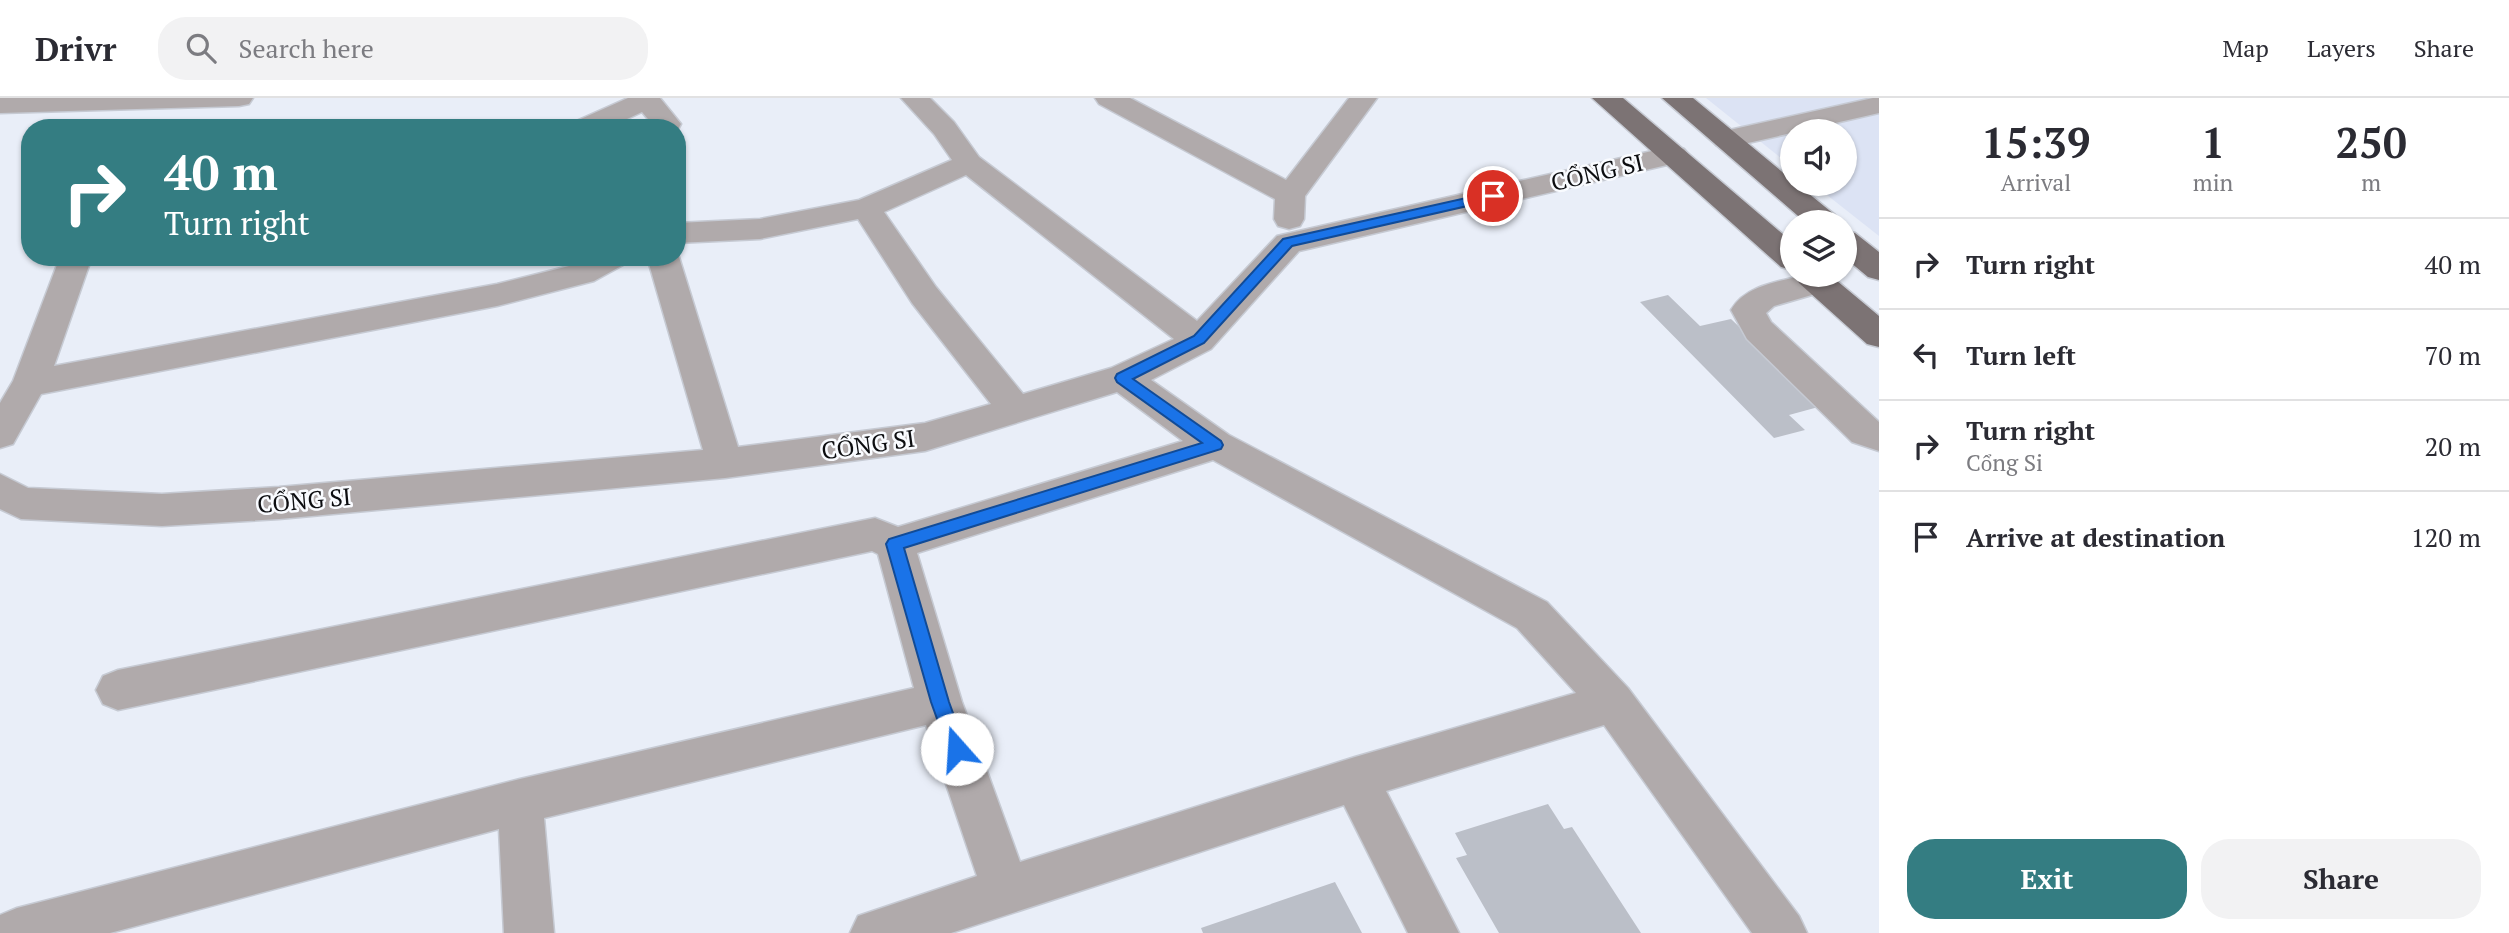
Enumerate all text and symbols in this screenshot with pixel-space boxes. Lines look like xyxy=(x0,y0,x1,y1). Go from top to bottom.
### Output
search box xyxy=(158,17,648,80)
text: Drivr xyxy=(35,27,116,70)
icon: search xyxy=(182,29,220,67)
text: Search here xyxy=(238,31,374,65)
text: Map xyxy=(2222,32,2269,64)
text: Layers xyxy=(2307,32,2376,64)
text: Share xyxy=(2414,32,2474,64)
text: 15:39 xyxy=(1981,114,2091,170)
text: 1 xyxy=(2201,114,2225,170)
text: 250 xyxy=(2336,114,2407,170)
map controls xyxy=(1780,119,1857,287)
button: sound xyxy=(1780,119,1857,196)
text: 40 m xyxy=(164,139,278,204)
street label: CỔNG SI xyxy=(1548,146,1646,198)
icon: right xyxy=(49,147,140,238)
pin xyxy=(1463,166,1523,226)
text: Arrival xyxy=(2001,167,2071,198)
text: min xyxy=(2193,167,2233,198)
text: m xyxy=(2361,167,2381,198)
icon: arrive xyxy=(1474,177,1512,215)
text: Turn right xyxy=(164,202,310,244)
button: layers xyxy=(1780,210,1857,287)
icon: right xyxy=(1907,245,1945,283)
text: Turn right xyxy=(1966,247,2095,281)
text: 40 m xyxy=(2425,247,2481,281)
icon: left xyxy=(1907,336,1945,374)
text: Turn left xyxy=(1966,338,2076,372)
text: 70 m xyxy=(2425,338,2481,372)
text: Turn right xyxy=(1966,413,2095,447)
street label: CỔNG SI xyxy=(819,422,917,466)
icon: right xyxy=(1907,427,1945,465)
text: 20 m xyxy=(2425,429,2481,463)
text: Cổng Si xyxy=(1966,447,2043,478)
street label: CỔNG SI xyxy=(256,480,352,520)
icon: arrive xyxy=(1907,518,1945,556)
text: Arrive at destination xyxy=(1966,520,2225,554)
text: 120 m xyxy=(2411,520,2481,554)
position arrow xyxy=(920,712,994,786)
button: Exit xyxy=(1907,839,2187,919)
button: Share xyxy=(2201,839,2481,919)

